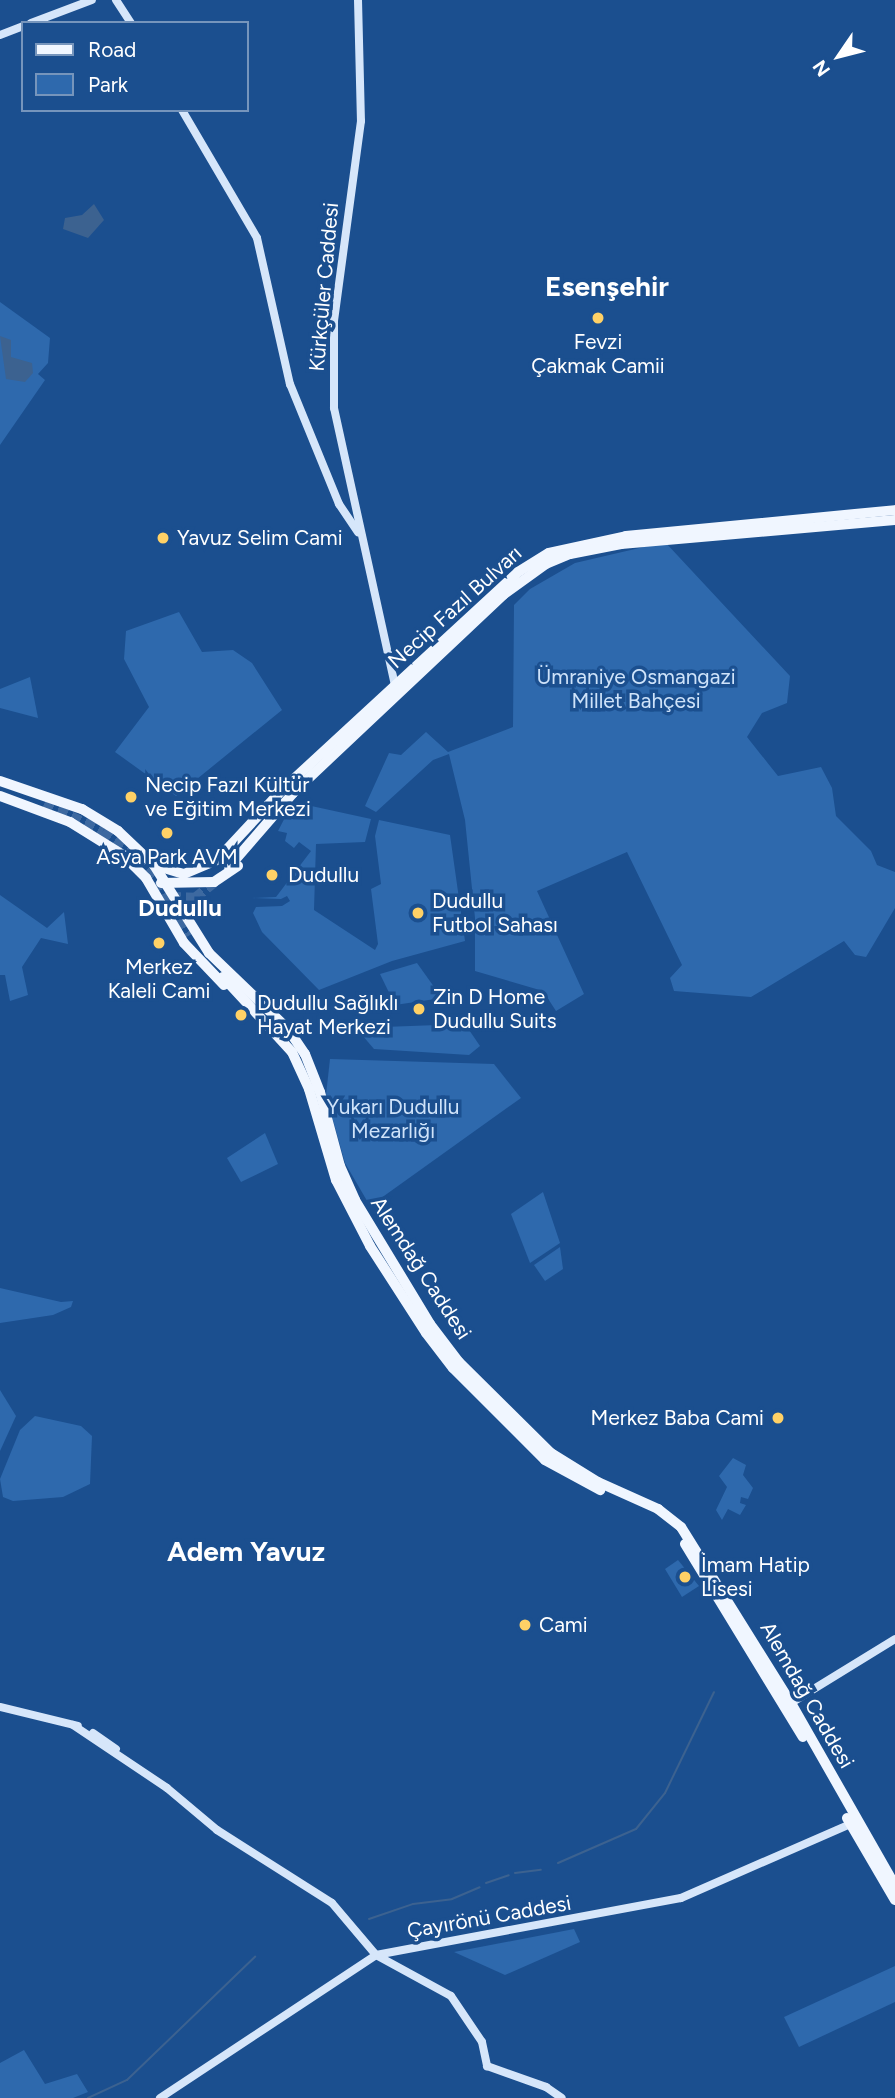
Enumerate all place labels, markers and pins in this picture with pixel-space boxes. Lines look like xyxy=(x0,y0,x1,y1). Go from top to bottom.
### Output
marker: Fevzi Çakmak Camii xyxy=(590,310,606,326)
place label: Fevzi Çakmak Camii xyxy=(531,329,665,379)
place label: Yavuz Selim Cami xyxy=(177,525,343,551)
marker: Yavuz Selim Cami xyxy=(155,530,171,546)
place label: Necip Fazıl Kültür ve Eğitim Merkezi xyxy=(145,772,311,822)
marker: Necip Fazıl Kültür ve Eğitim Merkezi xyxy=(123,789,139,805)
marker: Asya Park AVM xyxy=(159,825,175,841)
place label: Asya Park AVM xyxy=(96,844,238,870)
place label: Dudullu xyxy=(288,862,359,888)
marker: Dudullu xyxy=(262,865,282,885)
place label: Dudullu Futbol Sahası xyxy=(432,888,558,938)
marker: Dudullu Futbol Sahası xyxy=(410,905,426,921)
marker: Merkez Kaleli Cami xyxy=(151,935,167,951)
place label: Merkez Kaleli Cami xyxy=(108,954,210,1004)
place label: Zin D Home Dudullu Suits xyxy=(433,984,557,1034)
place label: Dudullu Sağlıklı Hayat Merkezi xyxy=(257,990,398,1040)
marker: Zin D Home Dudullu Suits xyxy=(411,1001,427,1017)
marker: Dudullu Sağlıklı Hayat Merkezi xyxy=(231,1005,251,1025)
place label: Merkez Baba Cami xyxy=(590,1405,764,1431)
marker: Merkez Baba Cami xyxy=(770,1410,786,1426)
place label: İmam Hatip Lisesi xyxy=(701,1552,810,1602)
marker: İmam Hatip Lisesi xyxy=(675,1567,695,1587)
place label: Cami xyxy=(539,1612,588,1638)
marker: Cami xyxy=(517,1617,533,1633)

